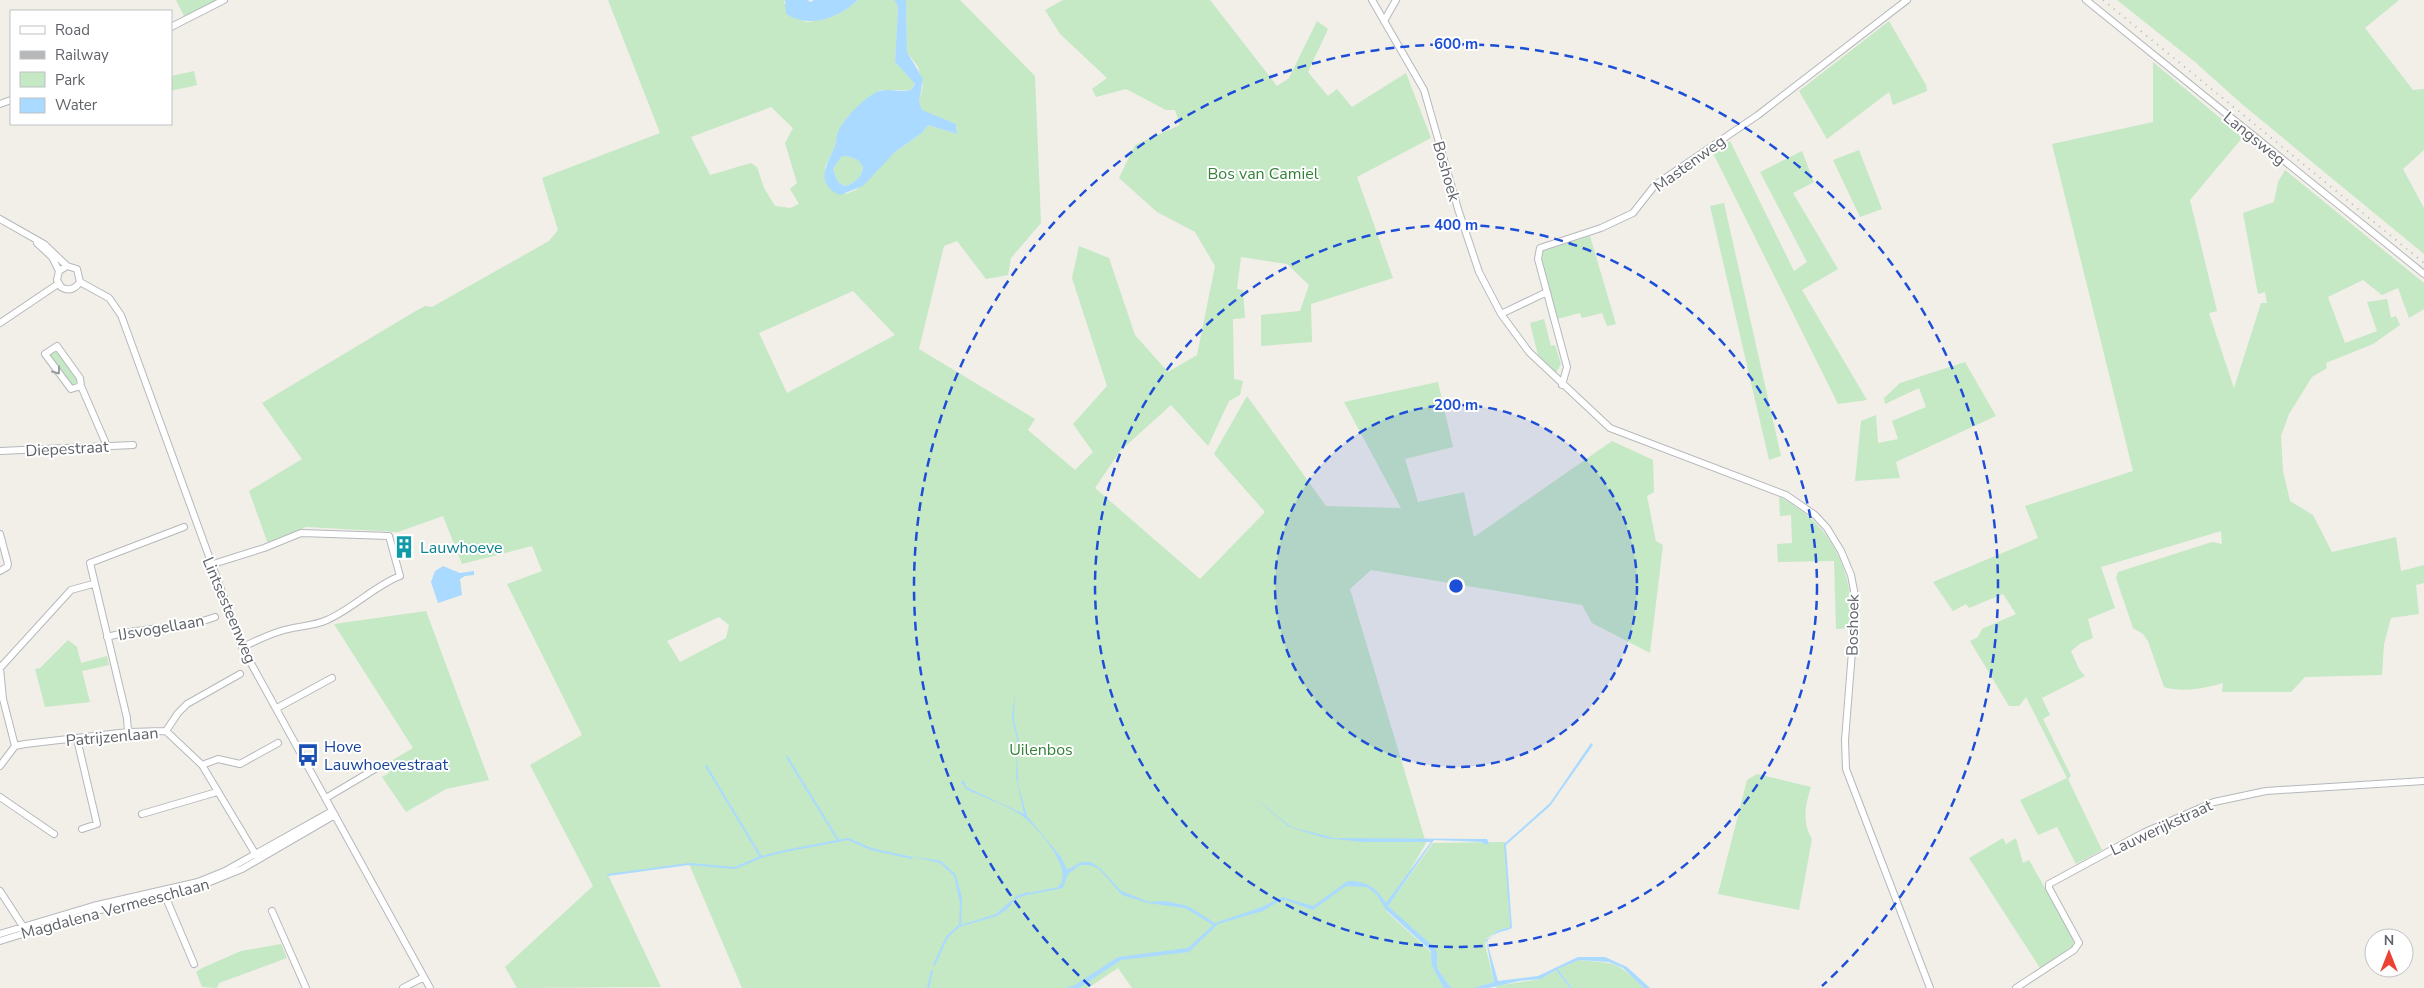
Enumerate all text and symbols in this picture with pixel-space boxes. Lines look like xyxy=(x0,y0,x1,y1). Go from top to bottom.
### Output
legend xyxy=(10,10,172,125)
text: Road xyxy=(55,20,90,40)
text: 600 m xyxy=(1434,34,1478,54)
text: Railway xyxy=(55,45,109,65)
text: Park xyxy=(55,70,85,90)
text: Water xyxy=(55,95,98,115)
street label: Langsweg xyxy=(2219,107,2290,171)
street label: Mastenweg xyxy=(1649,130,1730,197)
street label: Boshoek xyxy=(1427,138,1465,205)
park label: Bos van Camiel xyxy=(1208,163,1319,185)
text: 400 m xyxy=(1434,215,1478,235)
one-way arrow xyxy=(51,365,60,375)
text: 200 m xyxy=(1434,395,1478,415)
street label: Diepestraat xyxy=(25,436,110,462)
building icon: Lauwhoeve xyxy=(391,534,417,560)
place label: Lauwhoeve xyxy=(420,537,503,559)
street label: Lintsesteenweg xyxy=(197,554,261,667)
centre of rings xyxy=(1447,577,1465,595)
street label: Boshoek xyxy=(1841,593,1865,656)
street label: IJsvogellaan xyxy=(116,610,206,646)
street label: Patrijzenlaan xyxy=(65,722,159,752)
place label: Hove Lauwhoevestraat xyxy=(324,736,448,776)
park label: Uilenbos xyxy=(1009,739,1073,761)
bus stop icon: Hove Lauwhoevestraat xyxy=(295,742,321,768)
street label: Lauwerijkstraat xyxy=(2107,794,2216,861)
street label: Magdalena Vermeeschlaan xyxy=(19,873,212,945)
north arrow xyxy=(2364,928,2414,978)
text: N xyxy=(2384,931,2394,950)

